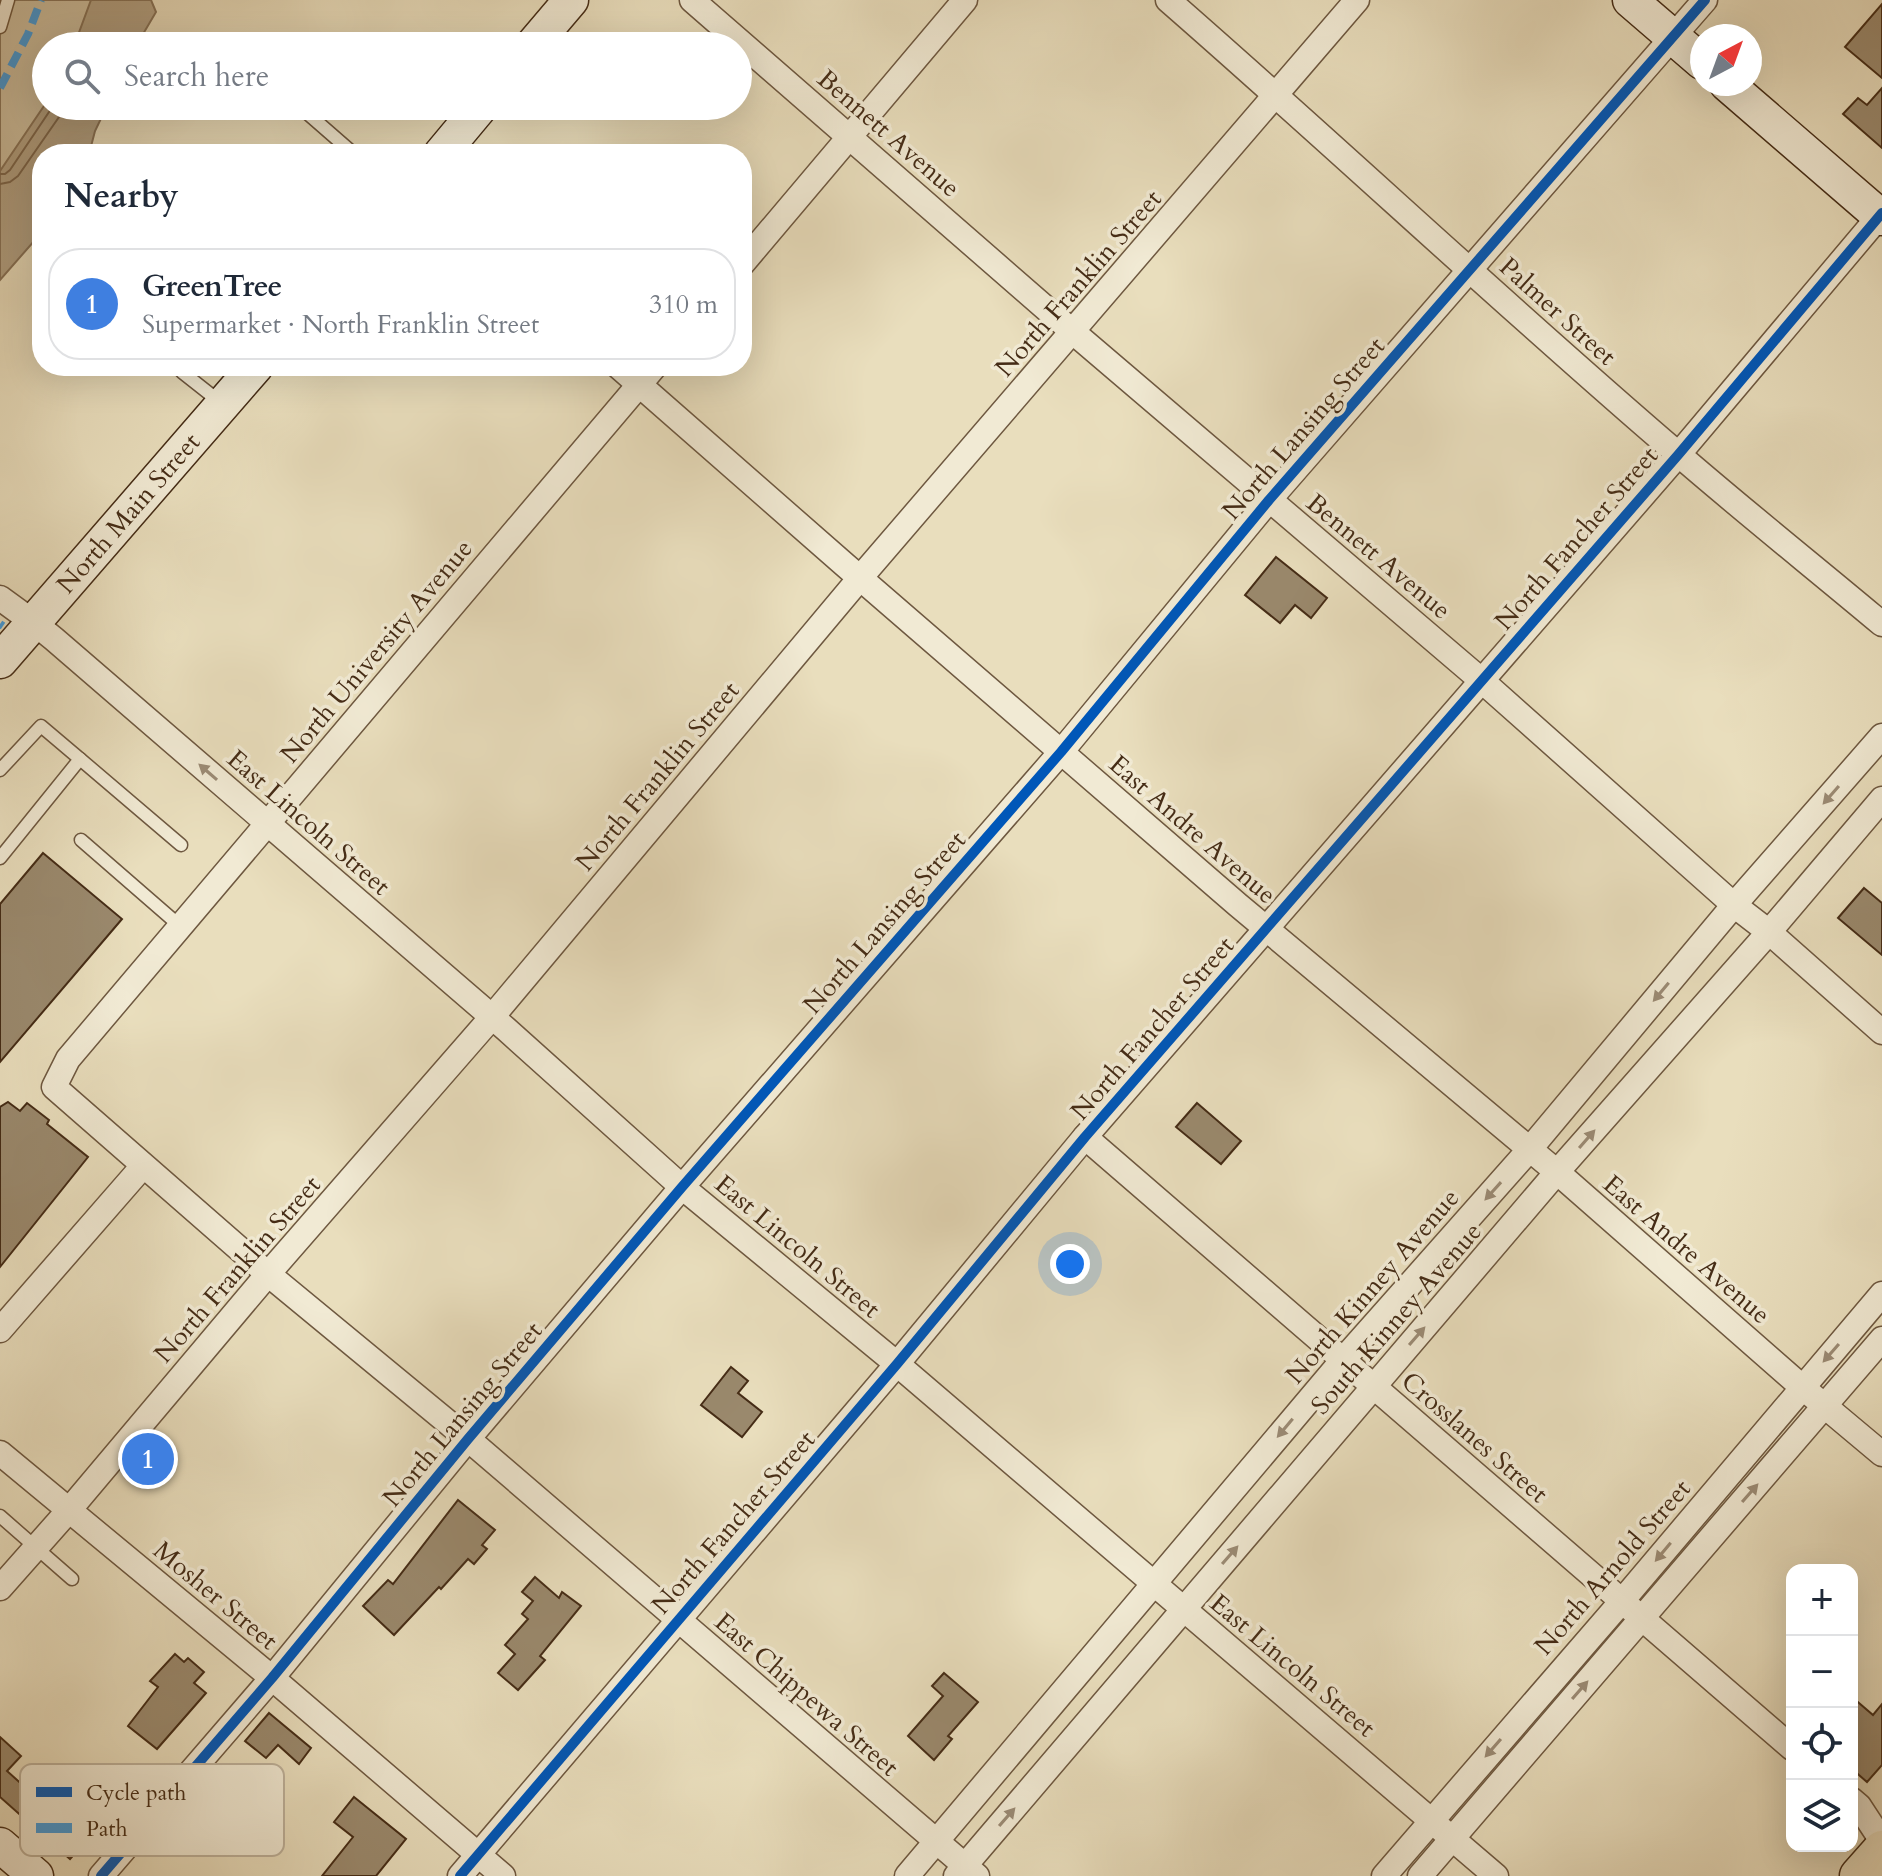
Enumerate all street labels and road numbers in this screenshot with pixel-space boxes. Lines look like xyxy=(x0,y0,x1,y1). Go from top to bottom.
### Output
street label: Bennett Avenue xyxy=(810,62,968,205)
street label: North Franklin Street xyxy=(987,182,1170,384)
street label: Palmer Street xyxy=(1492,250,1624,373)
street label: North Lansing Street xyxy=(1214,329,1393,527)
street label: North Main Street xyxy=(49,425,208,601)
street label: North Fancher Street xyxy=(1487,439,1666,638)
street label: Bennett Avenue xyxy=(1299,486,1458,627)
street label: North University Avenue xyxy=(272,532,480,771)
street label: North Franklin Street xyxy=(568,674,747,879)
street label: East Lincoln Street xyxy=(220,742,398,903)
street label: East Andre Avenue xyxy=(1102,747,1284,912)
street label: North Lansing Street xyxy=(795,823,974,1021)
street label: North Fancher Street xyxy=(1063,929,1242,1128)
street label: East Lincoln Street xyxy=(708,1167,888,1326)
street label: East Andre Avenue xyxy=(1596,1167,1778,1332)
street label: North Franklin Street xyxy=(146,1168,329,1370)
street label: North Kinney Avenue xyxy=(1278,1181,1467,1391)
street label: South Kinney Avenue xyxy=(1303,1215,1490,1422)
street label: North Lansing Street xyxy=(374,1314,550,1514)
street label: Crosslanes Street xyxy=(1394,1364,1555,1511)
street label: North Fancher Street xyxy=(644,1423,823,1622)
street label: North Arnold Street xyxy=(1526,1472,1698,1663)
street label: Mosher Street xyxy=(146,1533,285,1658)
street label: East Lincoln Street xyxy=(1203,1586,1383,1745)
street label: East Chippewa Street xyxy=(707,1604,906,1784)

